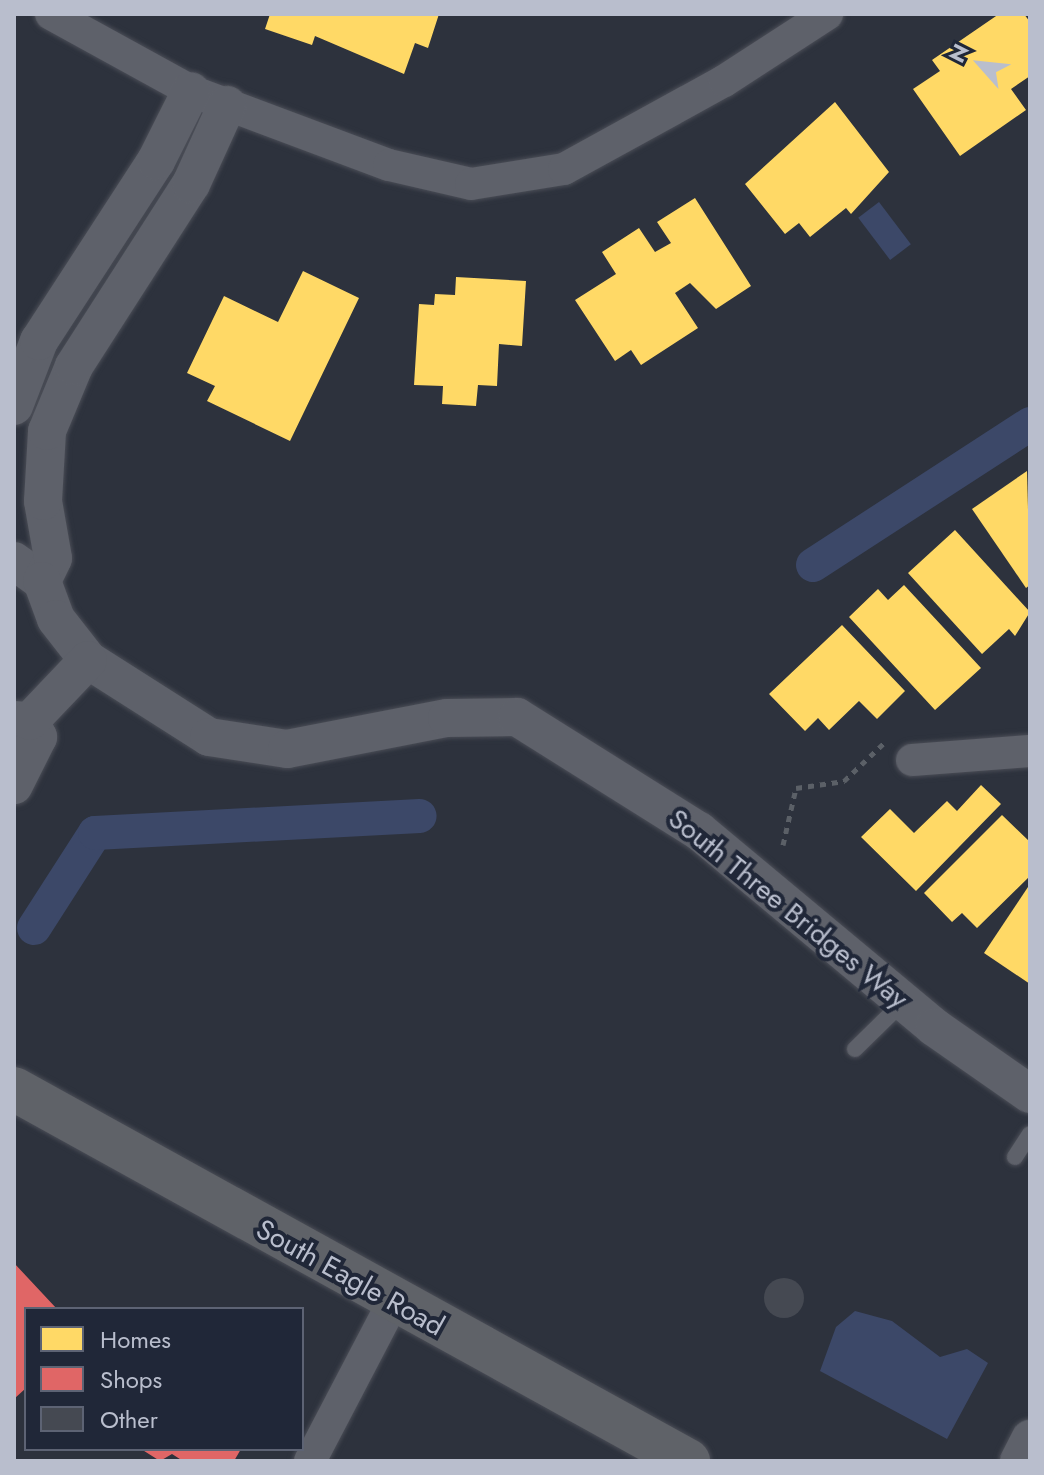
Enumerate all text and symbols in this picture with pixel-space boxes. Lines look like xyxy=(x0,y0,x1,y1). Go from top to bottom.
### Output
north arrow xyxy=(940,24,1020,104)
text: N xyxy=(940,38,977,68)
street label: South Three Bridges Way xyxy=(661,802,915,1016)
street label: South Eagle Road xyxy=(250,1212,450,1344)
legend xyxy=(24,1307,304,1451)
text: Homes xyxy=(100,1322,171,1357)
text: Shops xyxy=(100,1362,162,1397)
text: Other xyxy=(100,1402,158,1437)

